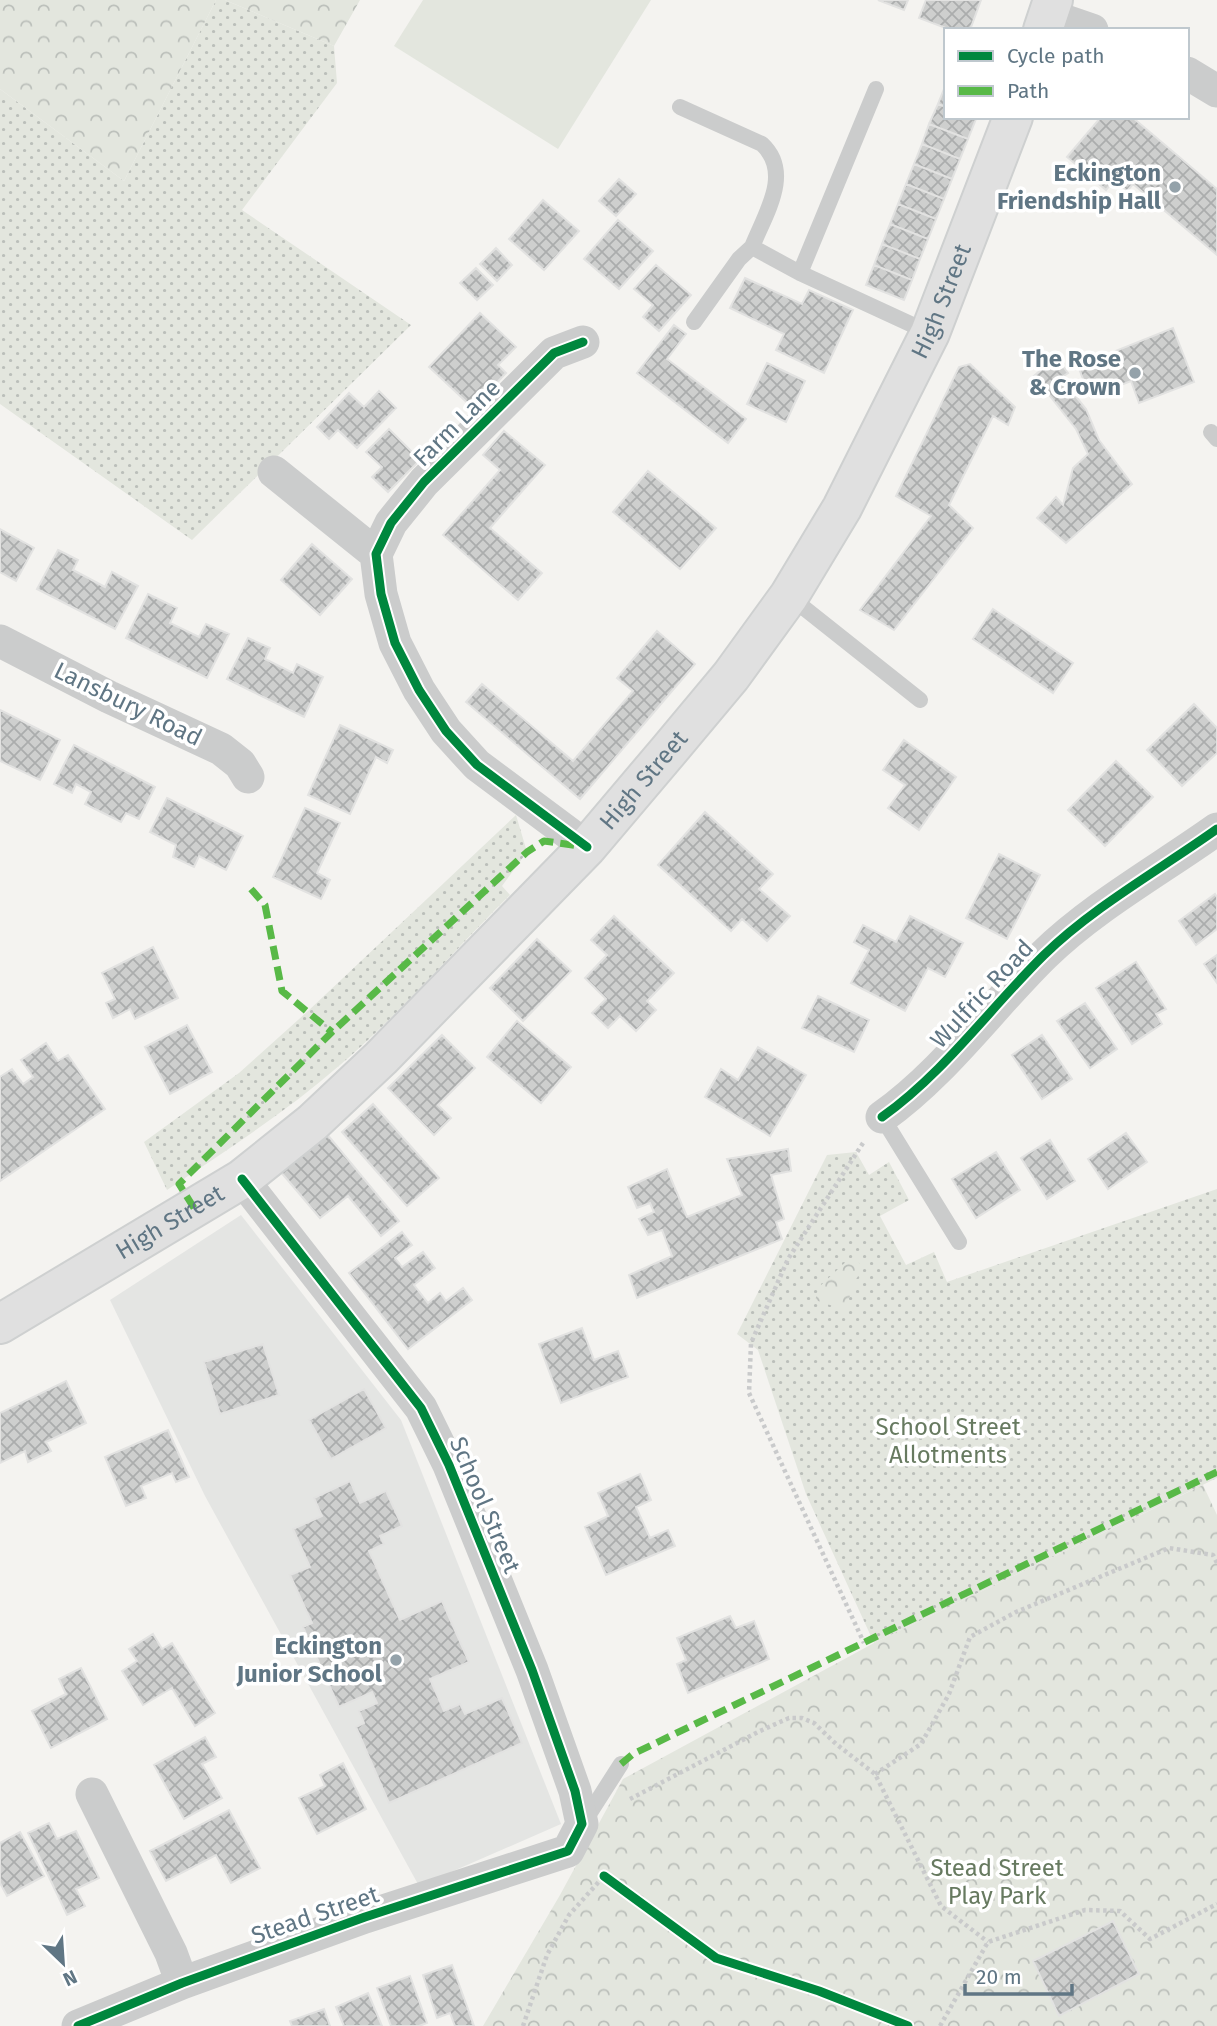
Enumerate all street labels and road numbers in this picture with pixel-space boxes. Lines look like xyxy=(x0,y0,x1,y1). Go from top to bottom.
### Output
street label: High Street xyxy=(905,240,977,363)
street label: Farm Lane xyxy=(408,374,506,472)
street label: Lansbury Road xyxy=(49,656,207,752)
street label: High Street xyxy=(594,725,694,835)
street label: Wulfric Road xyxy=(925,934,1039,1054)
street label: High Street xyxy=(111,1179,229,1265)
street label: School Street xyxy=(444,1433,526,1578)
street label: Stead Street xyxy=(248,1880,383,1950)

